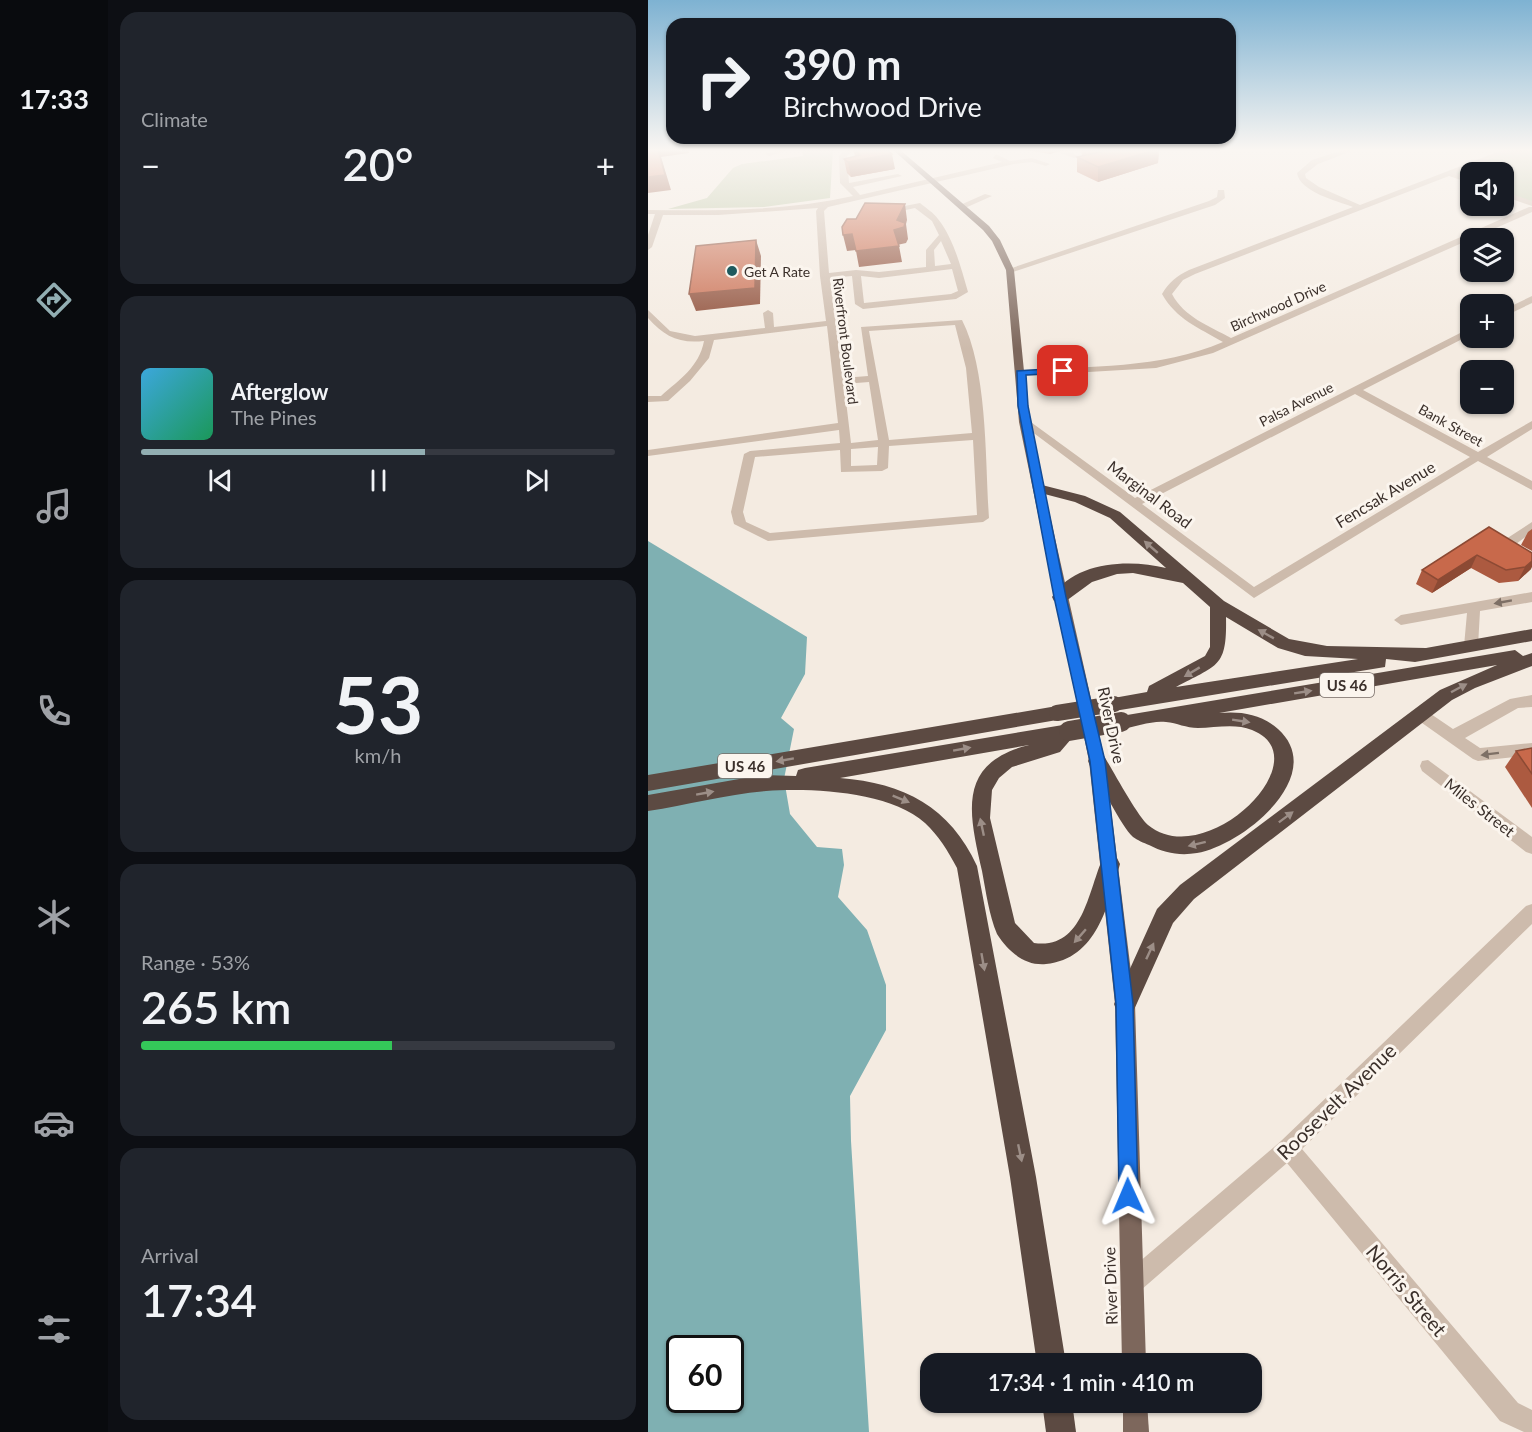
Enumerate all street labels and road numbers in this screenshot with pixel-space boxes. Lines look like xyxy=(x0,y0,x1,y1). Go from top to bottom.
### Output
street label: Riverfront Boulevard xyxy=(830,277,862,405)
street label: Birchwood Drive xyxy=(1227,277,1329,335)
street label: Palsa Avenue xyxy=(1256,378,1336,430)
street label: Bank Street xyxy=(1416,400,1486,450)
street label: Marginal Road xyxy=(1104,456,1196,532)
street label: Fencsak Avenue xyxy=(1332,457,1438,531)
road number: US 46 xyxy=(1320,673,1374,697)
street label: River Drive xyxy=(1095,685,1129,765)
road number: US 46 xyxy=(718,754,772,778)
street label: Miles Street xyxy=(1441,774,1519,840)
street label: Roosevelt Avenue xyxy=(1271,1038,1401,1164)
street label: Norris Street xyxy=(1362,1239,1452,1341)
street label: River Drive xyxy=(1099,1247,1121,1325)

